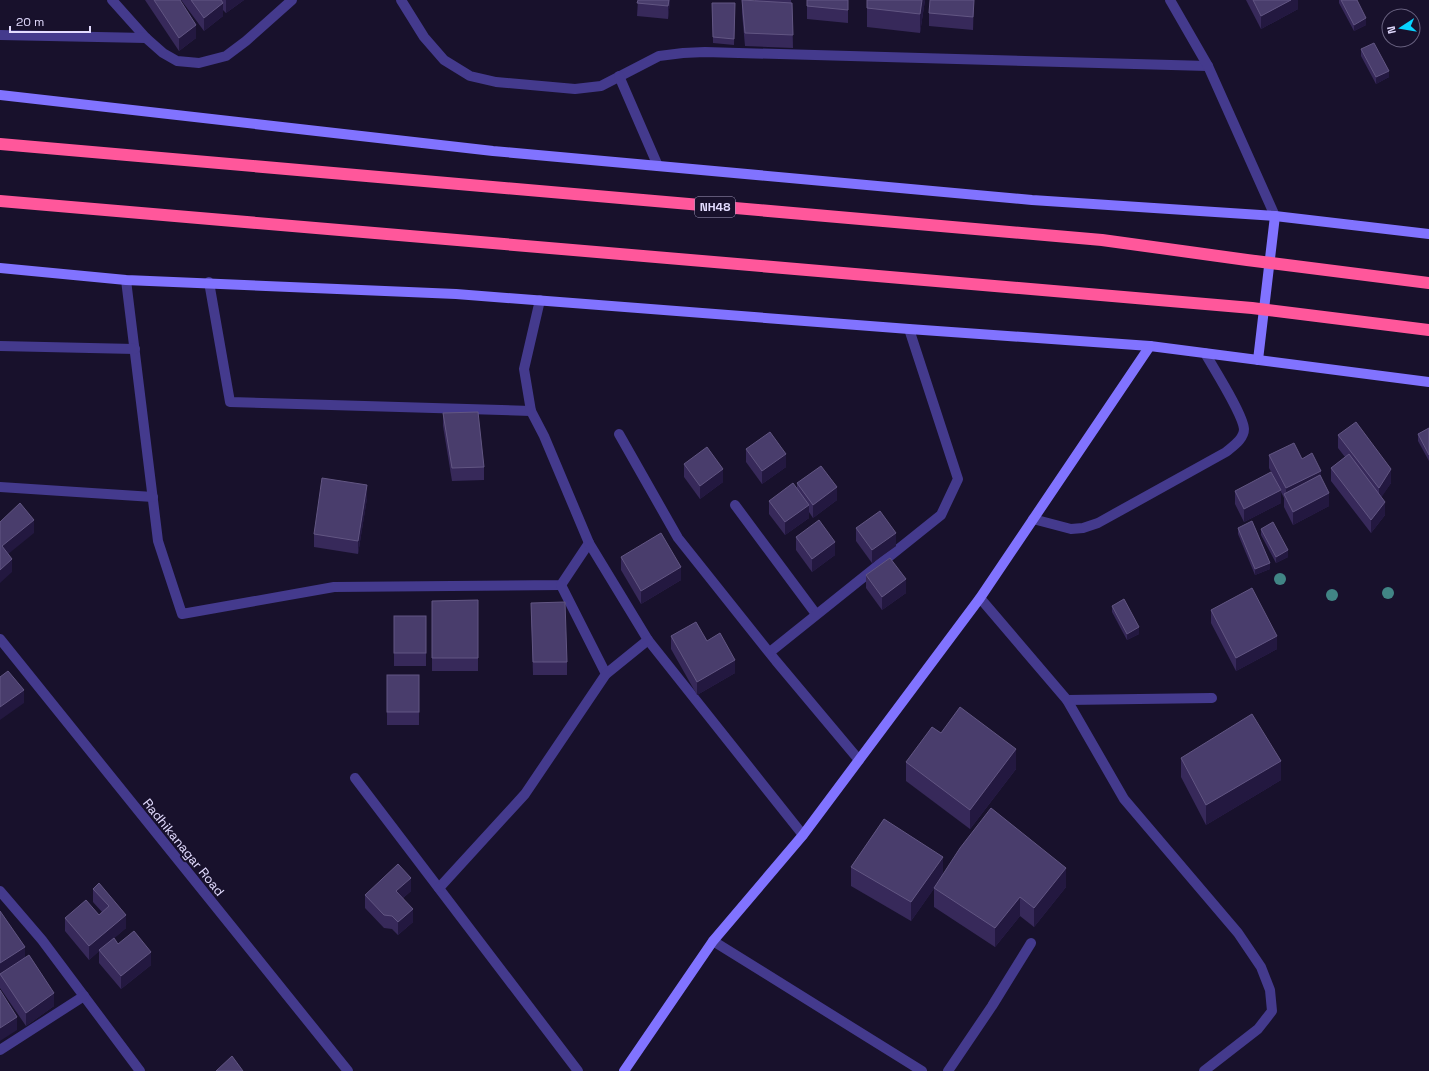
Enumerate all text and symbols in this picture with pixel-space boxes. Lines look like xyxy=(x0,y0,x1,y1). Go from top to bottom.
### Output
scale bar xyxy=(10,8,90,34)
north arrow xyxy=(1381,8,1421,48)
text: 20 m xyxy=(16,14,44,30)
text: N xyxy=(1384,25,1399,35)
road number: NH48 xyxy=(695,197,735,217)
street label: Radhikanagar Road xyxy=(139,795,228,900)

